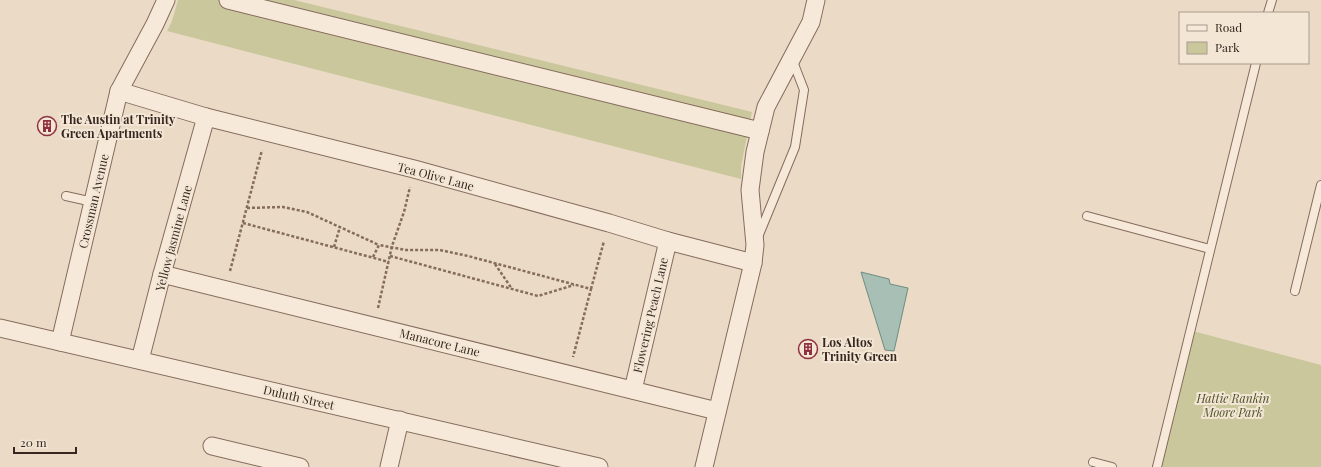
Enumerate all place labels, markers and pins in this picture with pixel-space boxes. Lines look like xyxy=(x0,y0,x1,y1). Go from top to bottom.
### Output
place label: The Austin at Trinity Green Apartments xyxy=(61,111,176,141)
building icon: The Austin at Trinity Green Apartments xyxy=(36,115,58,137)
place label: Los Altos Trinity Green xyxy=(822,334,898,364)
building icon: Los Altos Trinity Green xyxy=(797,338,819,360)

